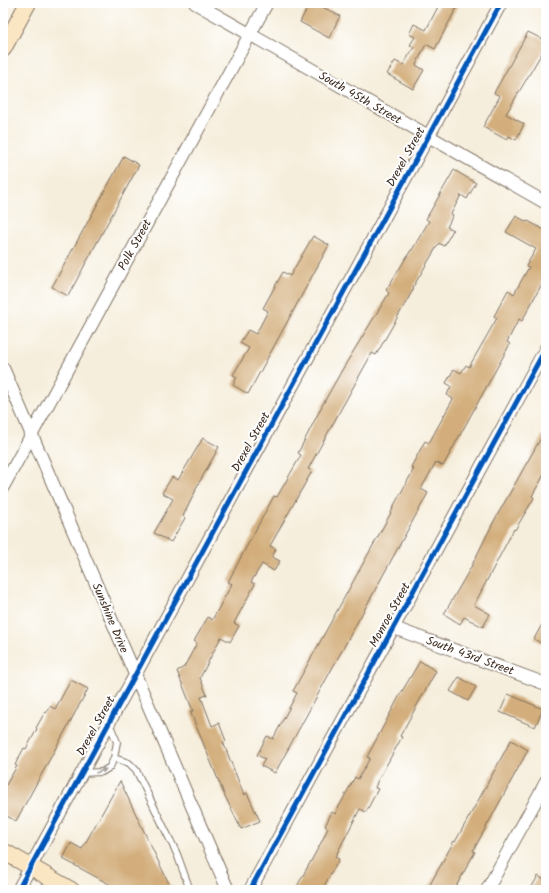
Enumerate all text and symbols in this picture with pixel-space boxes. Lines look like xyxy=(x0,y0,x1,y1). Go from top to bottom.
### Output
street label: South 45th Street xyxy=(315,67,405,130)
street label: Drexel Street xyxy=(382,123,430,190)
street label: Polk Street xyxy=(113,216,157,274)
street label: Drexel Street xyxy=(227,408,275,475)
street label: Monroe Street xyxy=(364,579,416,651)
street label: Sunshine Drive xyxy=(87,580,134,657)
street label: South 43rd Street xyxy=(423,631,517,681)
street label: Drexel Street xyxy=(72,692,120,759)
one-way arrow xyxy=(95,768,107,774)

